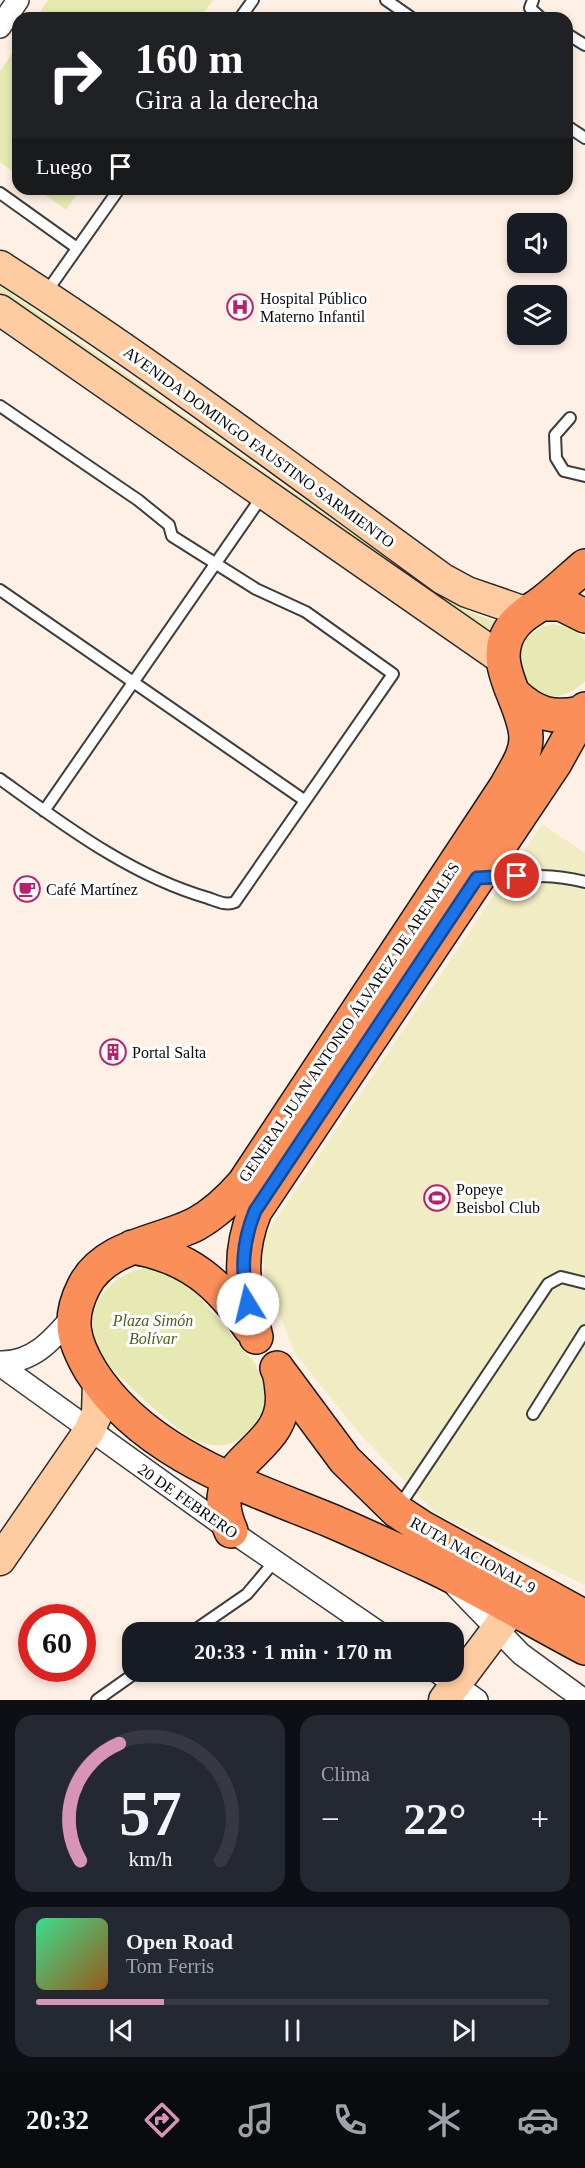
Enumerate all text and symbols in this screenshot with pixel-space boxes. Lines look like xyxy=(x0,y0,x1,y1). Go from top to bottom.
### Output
icon: right xyxy=(36,36,114,114)
text: 160 m xyxy=(135,36,244,82)
text: Gira a la derecha xyxy=(135,85,319,115)
icon: arrive xyxy=(104,150,137,183)
text: Luego xyxy=(36,154,92,179)
map controls xyxy=(507,213,567,345)
button: sound xyxy=(507,213,567,273)
button: layers xyxy=(507,285,567,345)
place label: Hospital Público Materno Infantil xyxy=(260,290,367,325)
hospital icon: Hospital Público Materno Infantil xyxy=(225,292,255,322)
street label: AVENIDA DOMINGO FAUSTINO SARMIENTO xyxy=(120,343,398,551)
pin xyxy=(491,850,542,901)
street label: GENERAL JUAN ANTONIO ÁLVAREZ DE ARENALES xyxy=(234,858,463,1185)
icon: arrive xyxy=(500,859,533,892)
cafe icon: Café Martínez xyxy=(12,874,42,904)
place label: Café Martínez xyxy=(46,881,138,898)
building icon: Portal Salta xyxy=(98,1037,128,1067)
place label: Portal Salta xyxy=(132,1044,206,1061)
place label: Popeye Beisbol Club xyxy=(456,1181,540,1216)
sports icon: Popeye Beisbol Club xyxy=(422,1183,452,1213)
position arrow xyxy=(216,1272,280,1336)
park label: Plaza Simón Bolívar xyxy=(112,1312,193,1347)
street label: 20 DE FEBRERO xyxy=(135,1460,241,1542)
street label: RUTA NACIONAL 9 xyxy=(408,1514,538,1596)
speed limit sign: 60 xyxy=(18,1604,96,1682)
text: 20:33 · 1 min · 170 m xyxy=(194,1639,392,1664)
text: Clima xyxy=(321,1763,370,1785)
text: 57 xyxy=(119,1779,181,1848)
text: 22° xyxy=(404,1794,467,1844)
text: − xyxy=(321,1801,340,1837)
text: + xyxy=(530,1801,549,1837)
text: km/h xyxy=(128,1847,172,1871)
text: Open Road xyxy=(126,1929,233,1954)
text: Tom Ferris xyxy=(126,1955,214,1977)
icon: previous xyxy=(105,2014,138,2047)
icon: pause xyxy=(276,2014,309,2047)
icon: next xyxy=(447,2014,480,2047)
icon: directions xyxy=(141,2099,183,2141)
icon: music xyxy=(235,2099,277,2141)
icon: phone xyxy=(329,2099,371,2141)
icon: climate xyxy=(423,2099,465,2141)
icon: car xyxy=(517,2099,559,2141)
text: 20:32 xyxy=(26,2105,89,2135)

